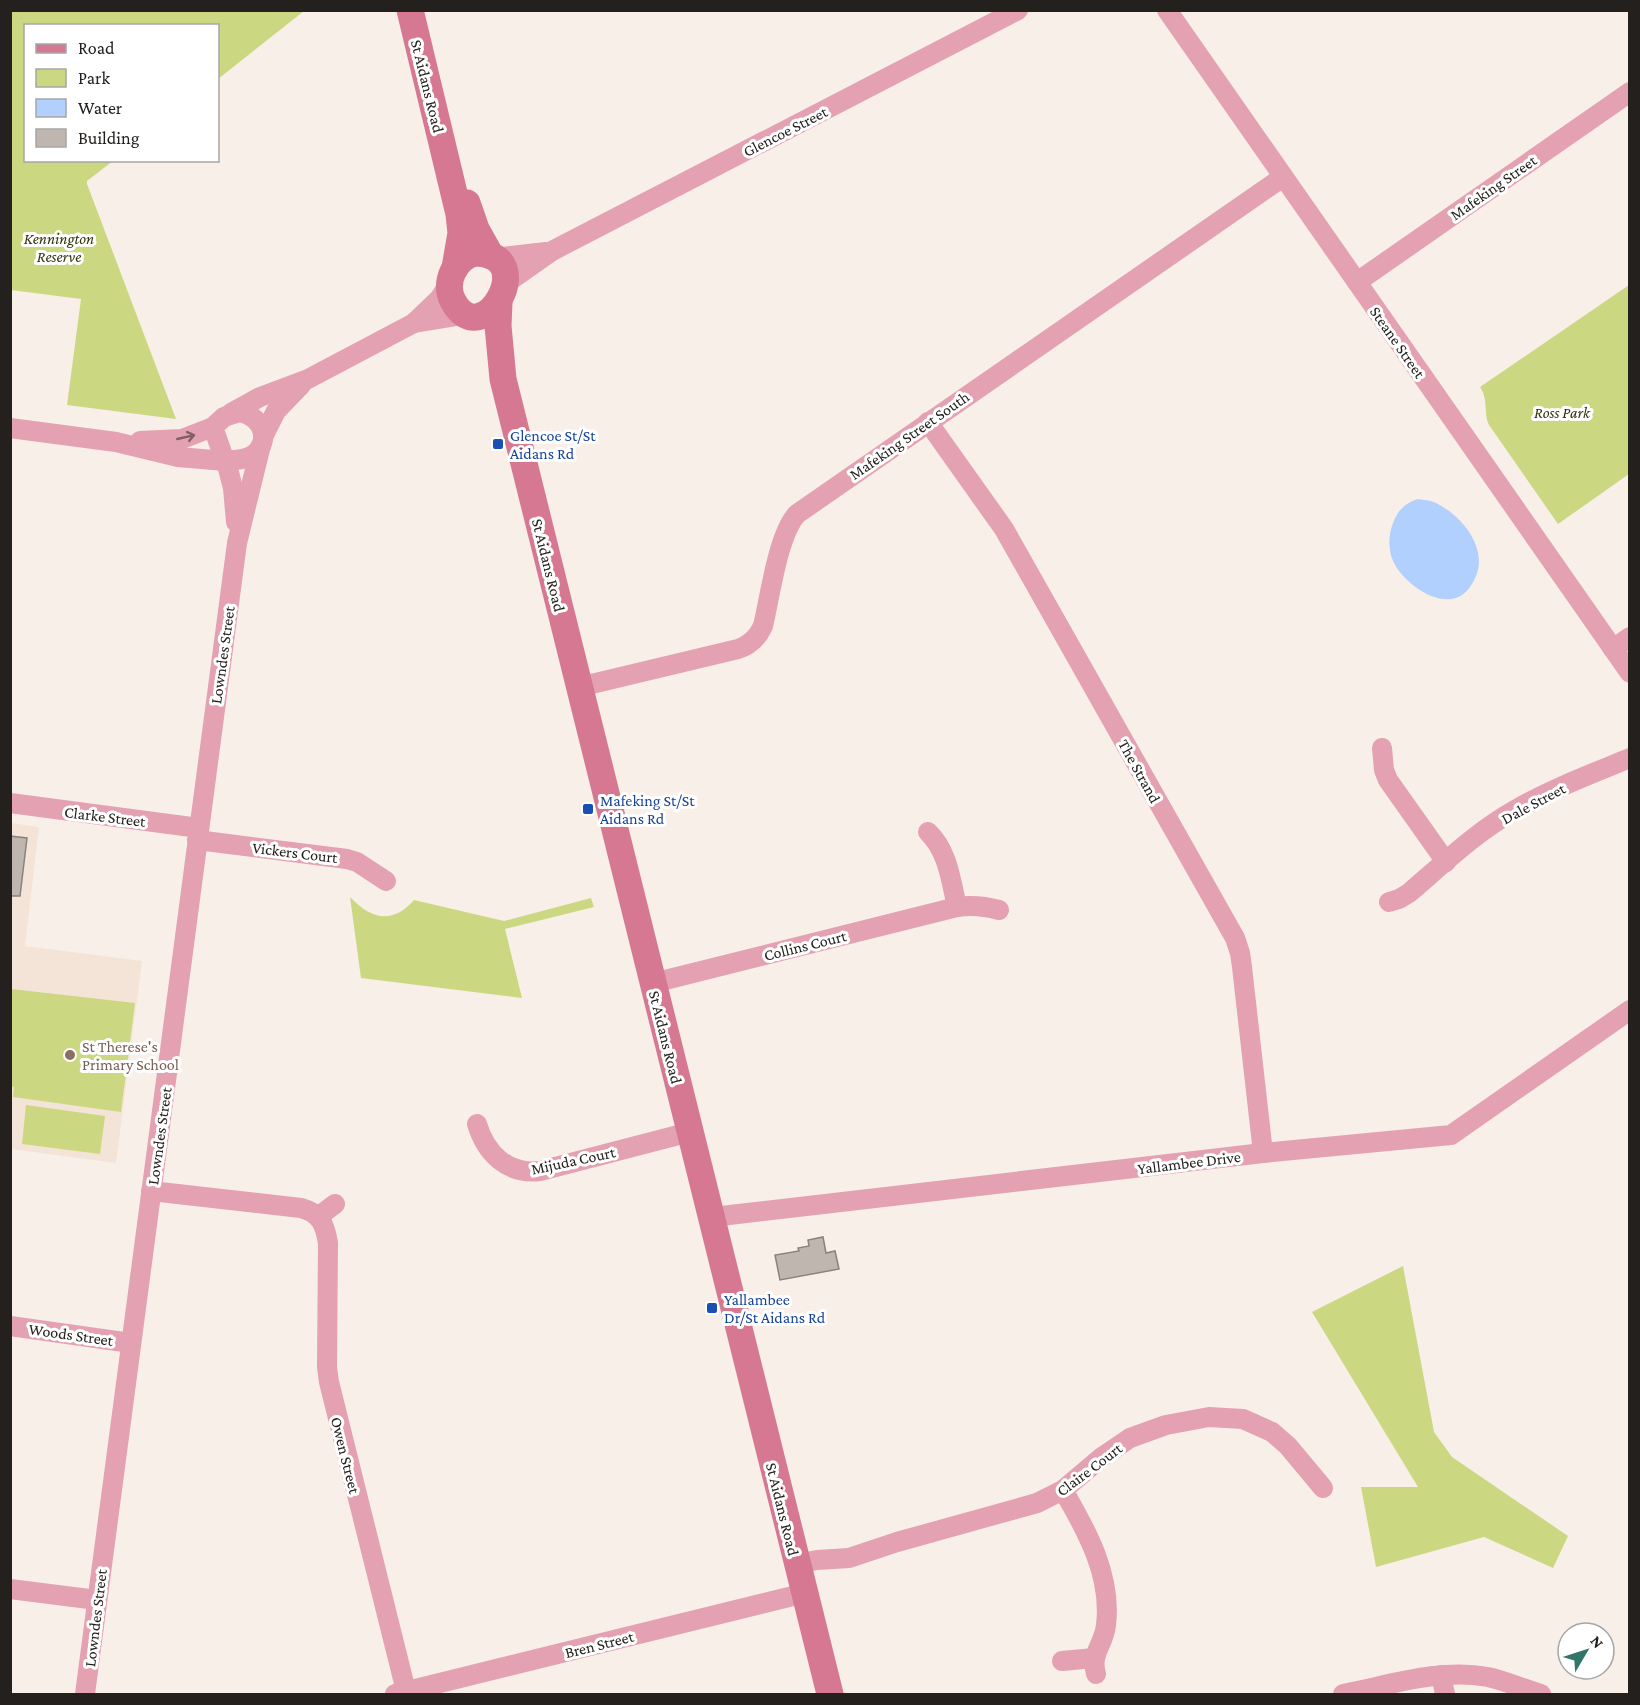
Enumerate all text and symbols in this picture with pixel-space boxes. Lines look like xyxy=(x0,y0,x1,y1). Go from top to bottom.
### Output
legend xyxy=(24,24,219,162)
text: Road xyxy=(78,38,115,58)
street label: St Aidans Road xyxy=(408,38,447,135)
text: Park xyxy=(78,68,110,88)
text: Water xyxy=(78,98,123,118)
street label: Glencoe Street xyxy=(740,103,831,160)
text: Building xyxy=(78,128,140,148)
street label: Mafeking Street xyxy=(1447,151,1541,224)
park label: Kennington Reserve xyxy=(24,230,94,265)
street label: Steane Street xyxy=(1367,303,1429,382)
street label: Mafeking Street South xyxy=(846,388,973,484)
park label: Ross Park xyxy=(1534,404,1591,421)
place label: Glencoe St/St Aidans Rd xyxy=(510,427,596,462)
one-way arrow xyxy=(177,431,196,443)
marker: Glencoe St/St Aidans Rd xyxy=(491,437,505,451)
street label: St Aidans Road xyxy=(529,517,568,614)
street label: Lowndes Street xyxy=(207,604,238,705)
street label: The Strand xyxy=(1115,737,1164,806)
street label: Dale Street xyxy=(1498,779,1569,827)
place label: Mafeking St/St Aidans Rd xyxy=(600,792,695,827)
marker: Mafeking St/St Aidans Rd xyxy=(581,802,595,816)
street label: Clarke Street xyxy=(63,803,147,830)
street label: Vickers Court xyxy=(251,839,339,866)
street label: Collins Court xyxy=(762,927,849,964)
street label: St Aidans Road xyxy=(646,989,685,1086)
place label: St Therese's Primary School xyxy=(82,1038,179,1074)
marker: St Therese's Primary School xyxy=(63,1048,77,1062)
street label: Lowndes Street xyxy=(144,1085,175,1186)
street label: Mijuda Court xyxy=(530,1143,618,1179)
street label: Yallambee Drive xyxy=(1137,1148,1242,1177)
place label: Yallambee Dr/St Aidans Rd xyxy=(724,1291,826,1326)
marker: Yallambee Dr/St Aidans Rd xyxy=(705,1301,719,1315)
street label: Woods Street xyxy=(28,1320,115,1349)
street label: Owen Street xyxy=(328,1415,363,1496)
street label: Claire Court xyxy=(1053,1439,1126,1499)
street label: St Aidans Road xyxy=(763,1461,802,1558)
street label: Lowndes Street xyxy=(81,1567,110,1668)
north arrow xyxy=(1556,1621,1616,1681)
street label: Bren Street xyxy=(563,1628,636,1661)
text: N xyxy=(1587,1632,1607,1652)

